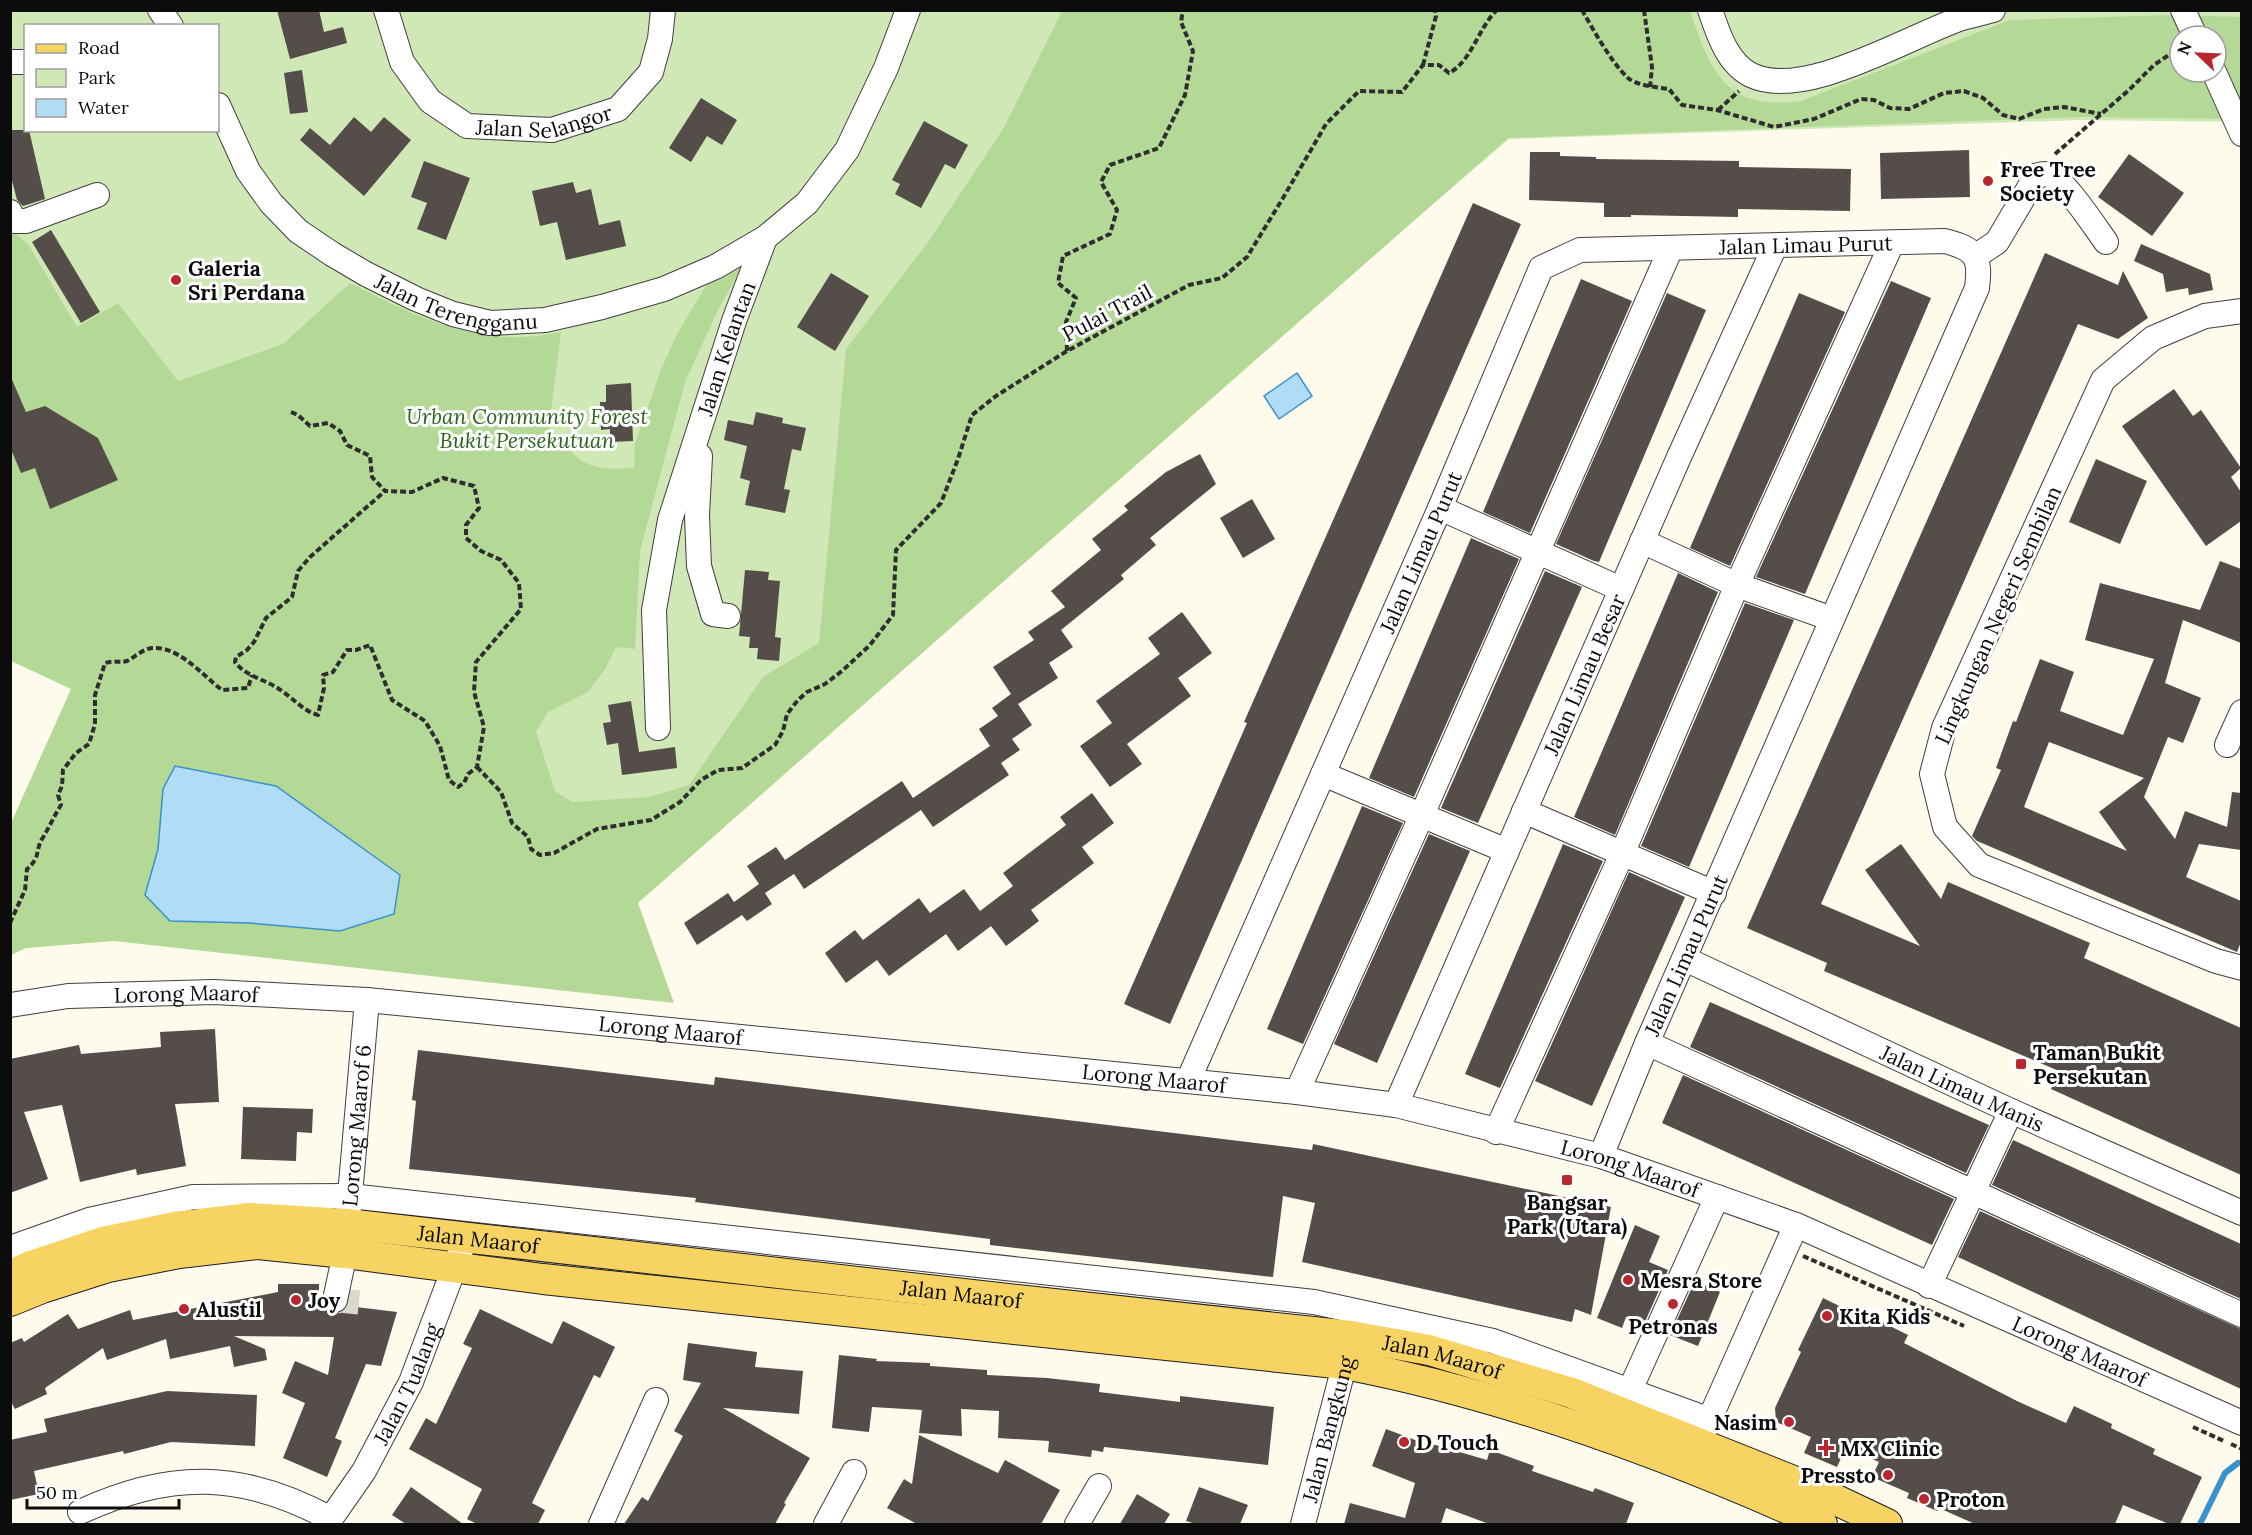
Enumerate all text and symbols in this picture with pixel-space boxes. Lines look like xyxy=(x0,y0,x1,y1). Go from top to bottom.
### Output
legend xyxy=(24,24,219,132)
north arrow xyxy=(2168,24,2228,84)
text: Road xyxy=(78,36,120,59)
text: N xyxy=(2173,39,2196,58)
text: Park xyxy=(78,66,116,89)
text: Water xyxy=(78,96,129,119)
street label: Jalan Selangor xyxy=(474,98,615,143)
place label: Free Tree Society xyxy=(2000,156,2096,207)
marker: Free Tree Society xyxy=(1981,174,1995,188)
street label: Jalan Limau Purut xyxy=(1717,229,1894,260)
place label: Galeria Sri Perdana xyxy=(188,255,305,306)
street label: Jalan Terengganu xyxy=(370,267,538,336)
marker: Galeria Sri Perdana xyxy=(169,273,183,287)
street label: Jalan Kelantan xyxy=(691,277,761,420)
street label: Pulai Trail xyxy=(1058,278,1156,348)
park label: Urban Community Forest Bukit Persekutuan xyxy=(406,403,648,454)
street label: Jalan Limau Purut xyxy=(1373,466,1468,638)
street label: Lingkungan Negeri Sembilan xyxy=(1929,481,2067,749)
street label: Jalan Limau Besar xyxy=(1537,590,1631,760)
street label: Jalan Limau Purut xyxy=(1638,869,1734,1041)
street label: Lorong Maarof xyxy=(114,978,261,1008)
street label: Lorong Maarof xyxy=(597,1009,746,1051)
street label: Jalan Limau Manis xyxy=(1875,1038,2048,1137)
place label: Taman Bukit Persekutan xyxy=(2033,1039,2161,1090)
street label: Lorong Maarof 6 xyxy=(336,1043,377,1208)
street label: Lorong Maarof xyxy=(1081,1057,1229,1099)
marker: Taman Bukit Persekutan xyxy=(2014,1057,2028,1071)
street label: Lorong Maarof xyxy=(1558,1133,1705,1204)
marker: Bangsar Park (Utara) xyxy=(1560,1173,1574,1187)
place label: Bangsar Park (Utara) xyxy=(1507,1189,1627,1240)
street label: Jalan Maarof xyxy=(415,1218,542,1259)
place label: Mesra Store xyxy=(1640,1267,1762,1294)
street label: Jalan Maarof xyxy=(898,1273,1025,1314)
marker: Mesra Store xyxy=(1621,1273,1635,1287)
place label: Joy xyxy=(308,1287,341,1314)
marker: Joy xyxy=(289,1293,303,1307)
place label: Alustil xyxy=(196,1296,262,1323)
marker: Petronas xyxy=(1666,1297,1680,1311)
marker: Alustil xyxy=(177,1302,191,1316)
place label: Kita Kids xyxy=(1839,1303,1930,1330)
marker: Kita Kids xyxy=(1820,1309,1834,1323)
street label: Lorong Maarof xyxy=(2008,1309,2153,1393)
place label: Petronas xyxy=(1628,1313,1718,1340)
street label: Jalan Tualang xyxy=(367,1319,446,1450)
street label: Jalan Maarof xyxy=(1380,1328,1507,1385)
street label: Jalan Bangkung xyxy=(1295,1353,1360,1506)
place label: Nasim xyxy=(1714,1409,1777,1436)
marker: Nasim xyxy=(1782,1415,1796,1429)
place label: D Touch xyxy=(1416,1429,1499,1456)
marker: D Touch xyxy=(1397,1435,1411,1449)
place label: MX Clinic xyxy=(1840,1435,1940,1462)
marker: MX Clinic xyxy=(1817,1439,1835,1457)
place label: Pressto xyxy=(1800,1462,1876,1489)
marker: Pressto xyxy=(1881,1468,1895,1482)
scale bar xyxy=(27,1472,178,1510)
text: 50 m xyxy=(36,1481,78,1504)
place label: Proton xyxy=(1936,1486,2005,1513)
marker: Proton xyxy=(1917,1492,1931,1506)

